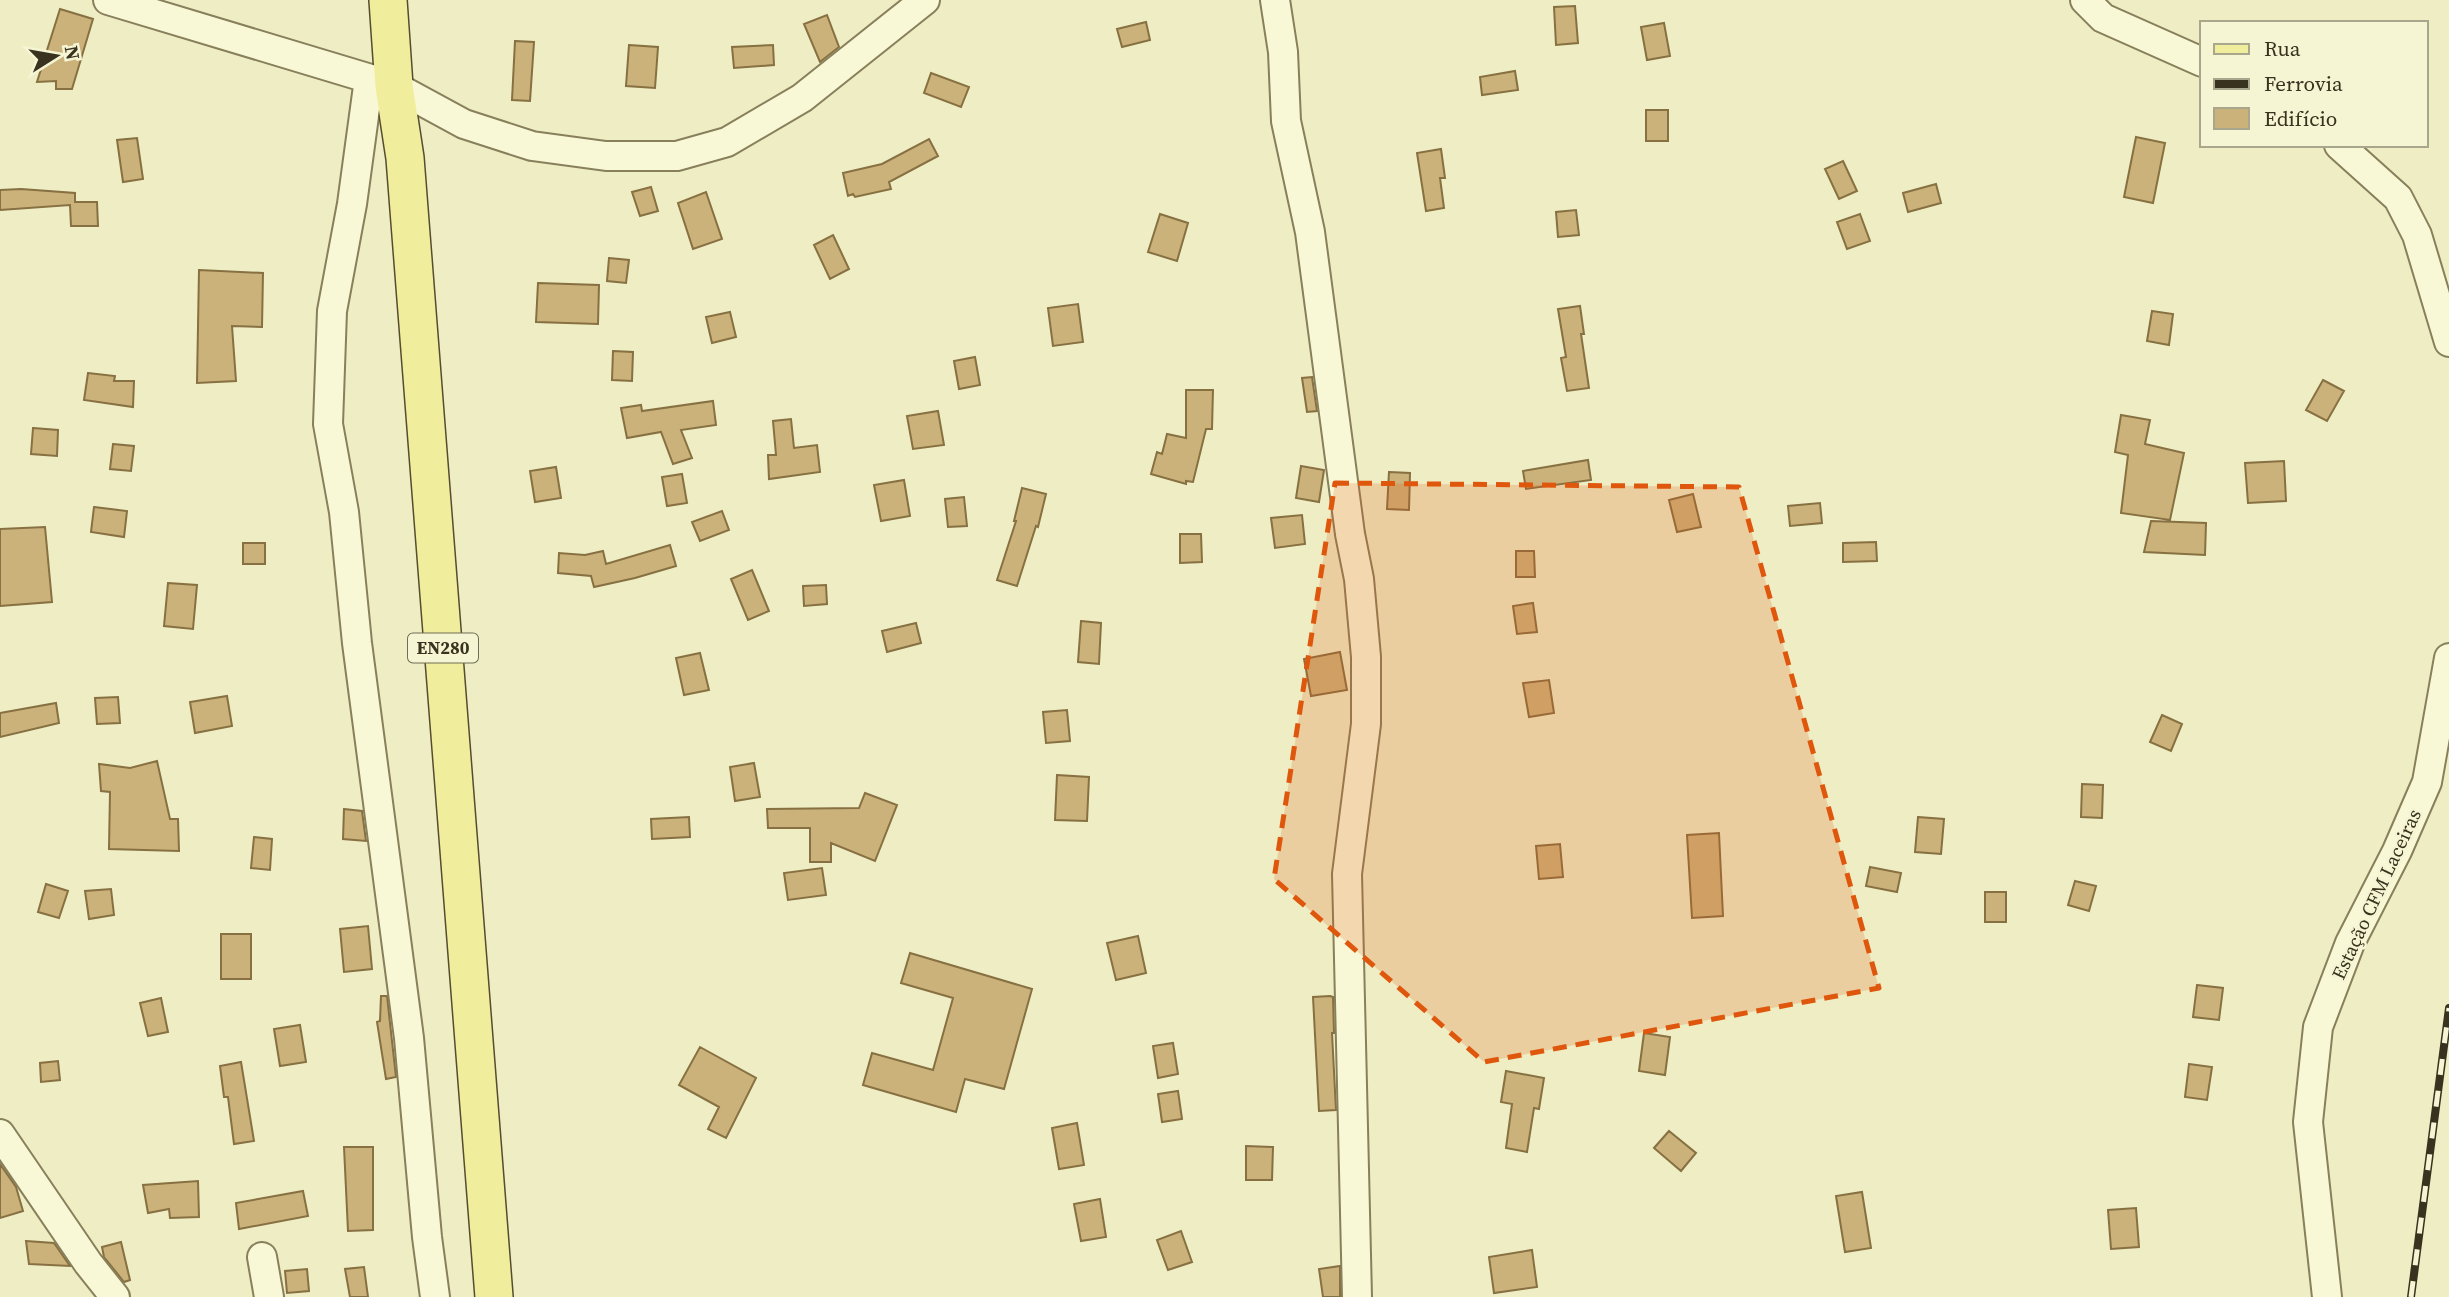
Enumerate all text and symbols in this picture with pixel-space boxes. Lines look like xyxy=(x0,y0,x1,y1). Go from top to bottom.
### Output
north arrow xyxy=(21,21,91,91)
legend xyxy=(2200,21,2428,147)
text: Rua xyxy=(2264,34,2301,63)
text: N xyxy=(59,43,87,62)
text: Ferrovia xyxy=(2264,69,2343,98)
text: Edifício xyxy=(2264,104,2337,133)
road number: EN280 xyxy=(408,634,478,662)
street label: Estação CFM Laceiras xyxy=(2325,805,2427,983)

